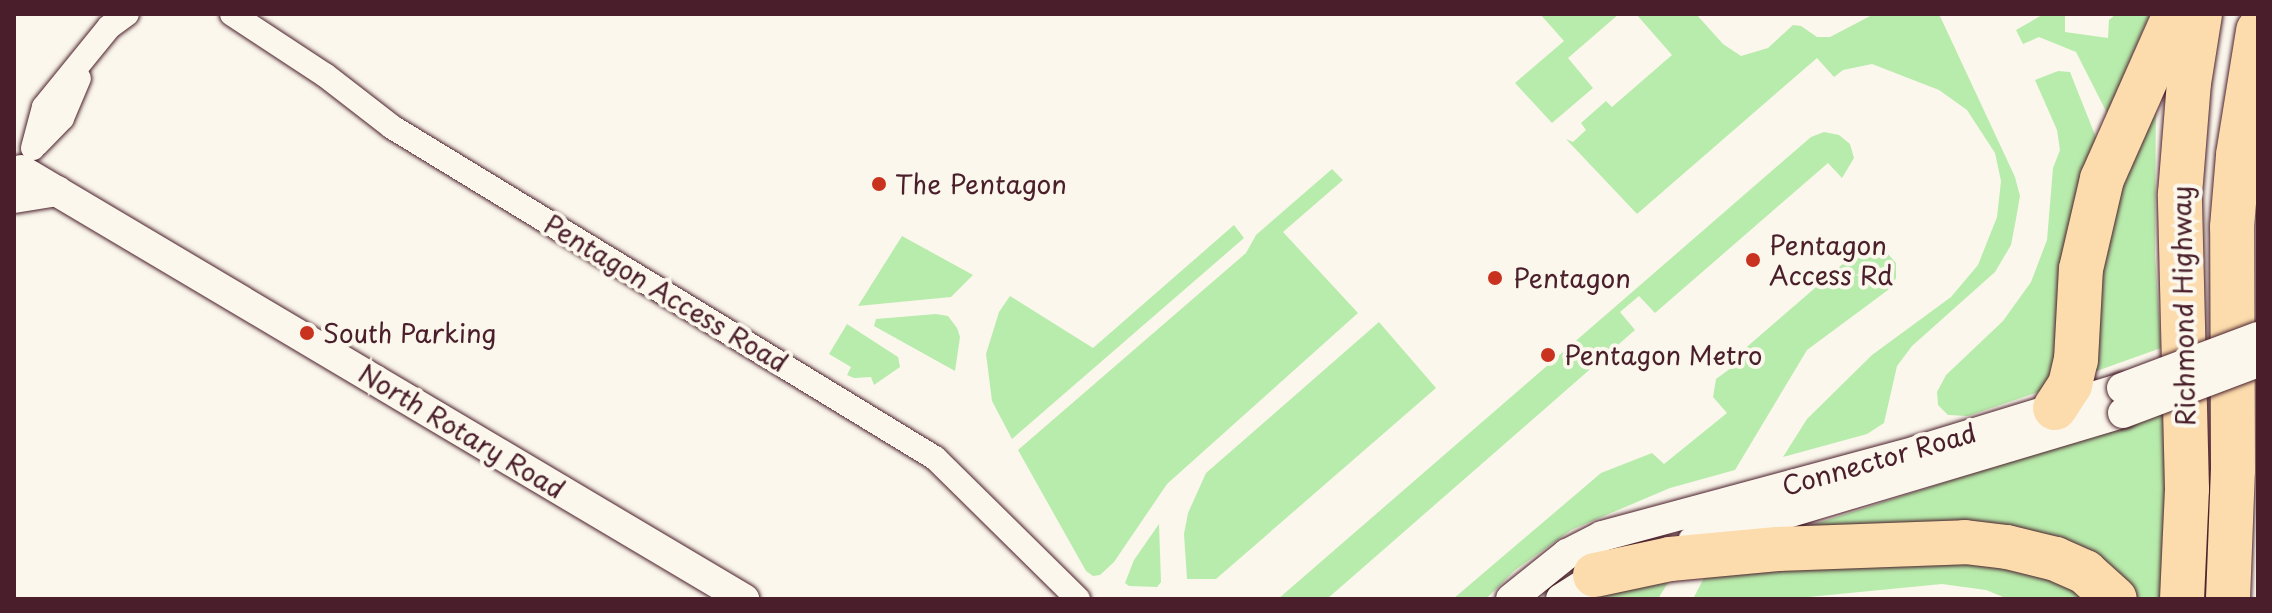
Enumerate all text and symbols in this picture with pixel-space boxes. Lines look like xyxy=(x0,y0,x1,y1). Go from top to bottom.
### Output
place label: The Pentagon xyxy=(895,168,1068,200)
marker: The Pentagon xyxy=(870,175,888,193)
street label: Richmond Highway xyxy=(2165,186,2201,426)
street label: Pentagon Access Road xyxy=(538,207,794,379)
place label: Pentagon Access Rd xyxy=(1769,229,1894,290)
marker: Pentagon Access Rd xyxy=(1744,251,1762,269)
place label: Pentagon xyxy=(1513,262,1631,294)
marker: Pentagon xyxy=(1484,267,1506,289)
place label: South Parking xyxy=(323,317,500,349)
marker: South Parking xyxy=(298,324,316,342)
place label: Pentagon Metro xyxy=(1564,339,1764,371)
marker: Pentagon Metro xyxy=(1539,346,1557,364)
street label: North Rotary Road xyxy=(353,357,571,505)
street label: Connector Road xyxy=(1777,416,1981,502)

